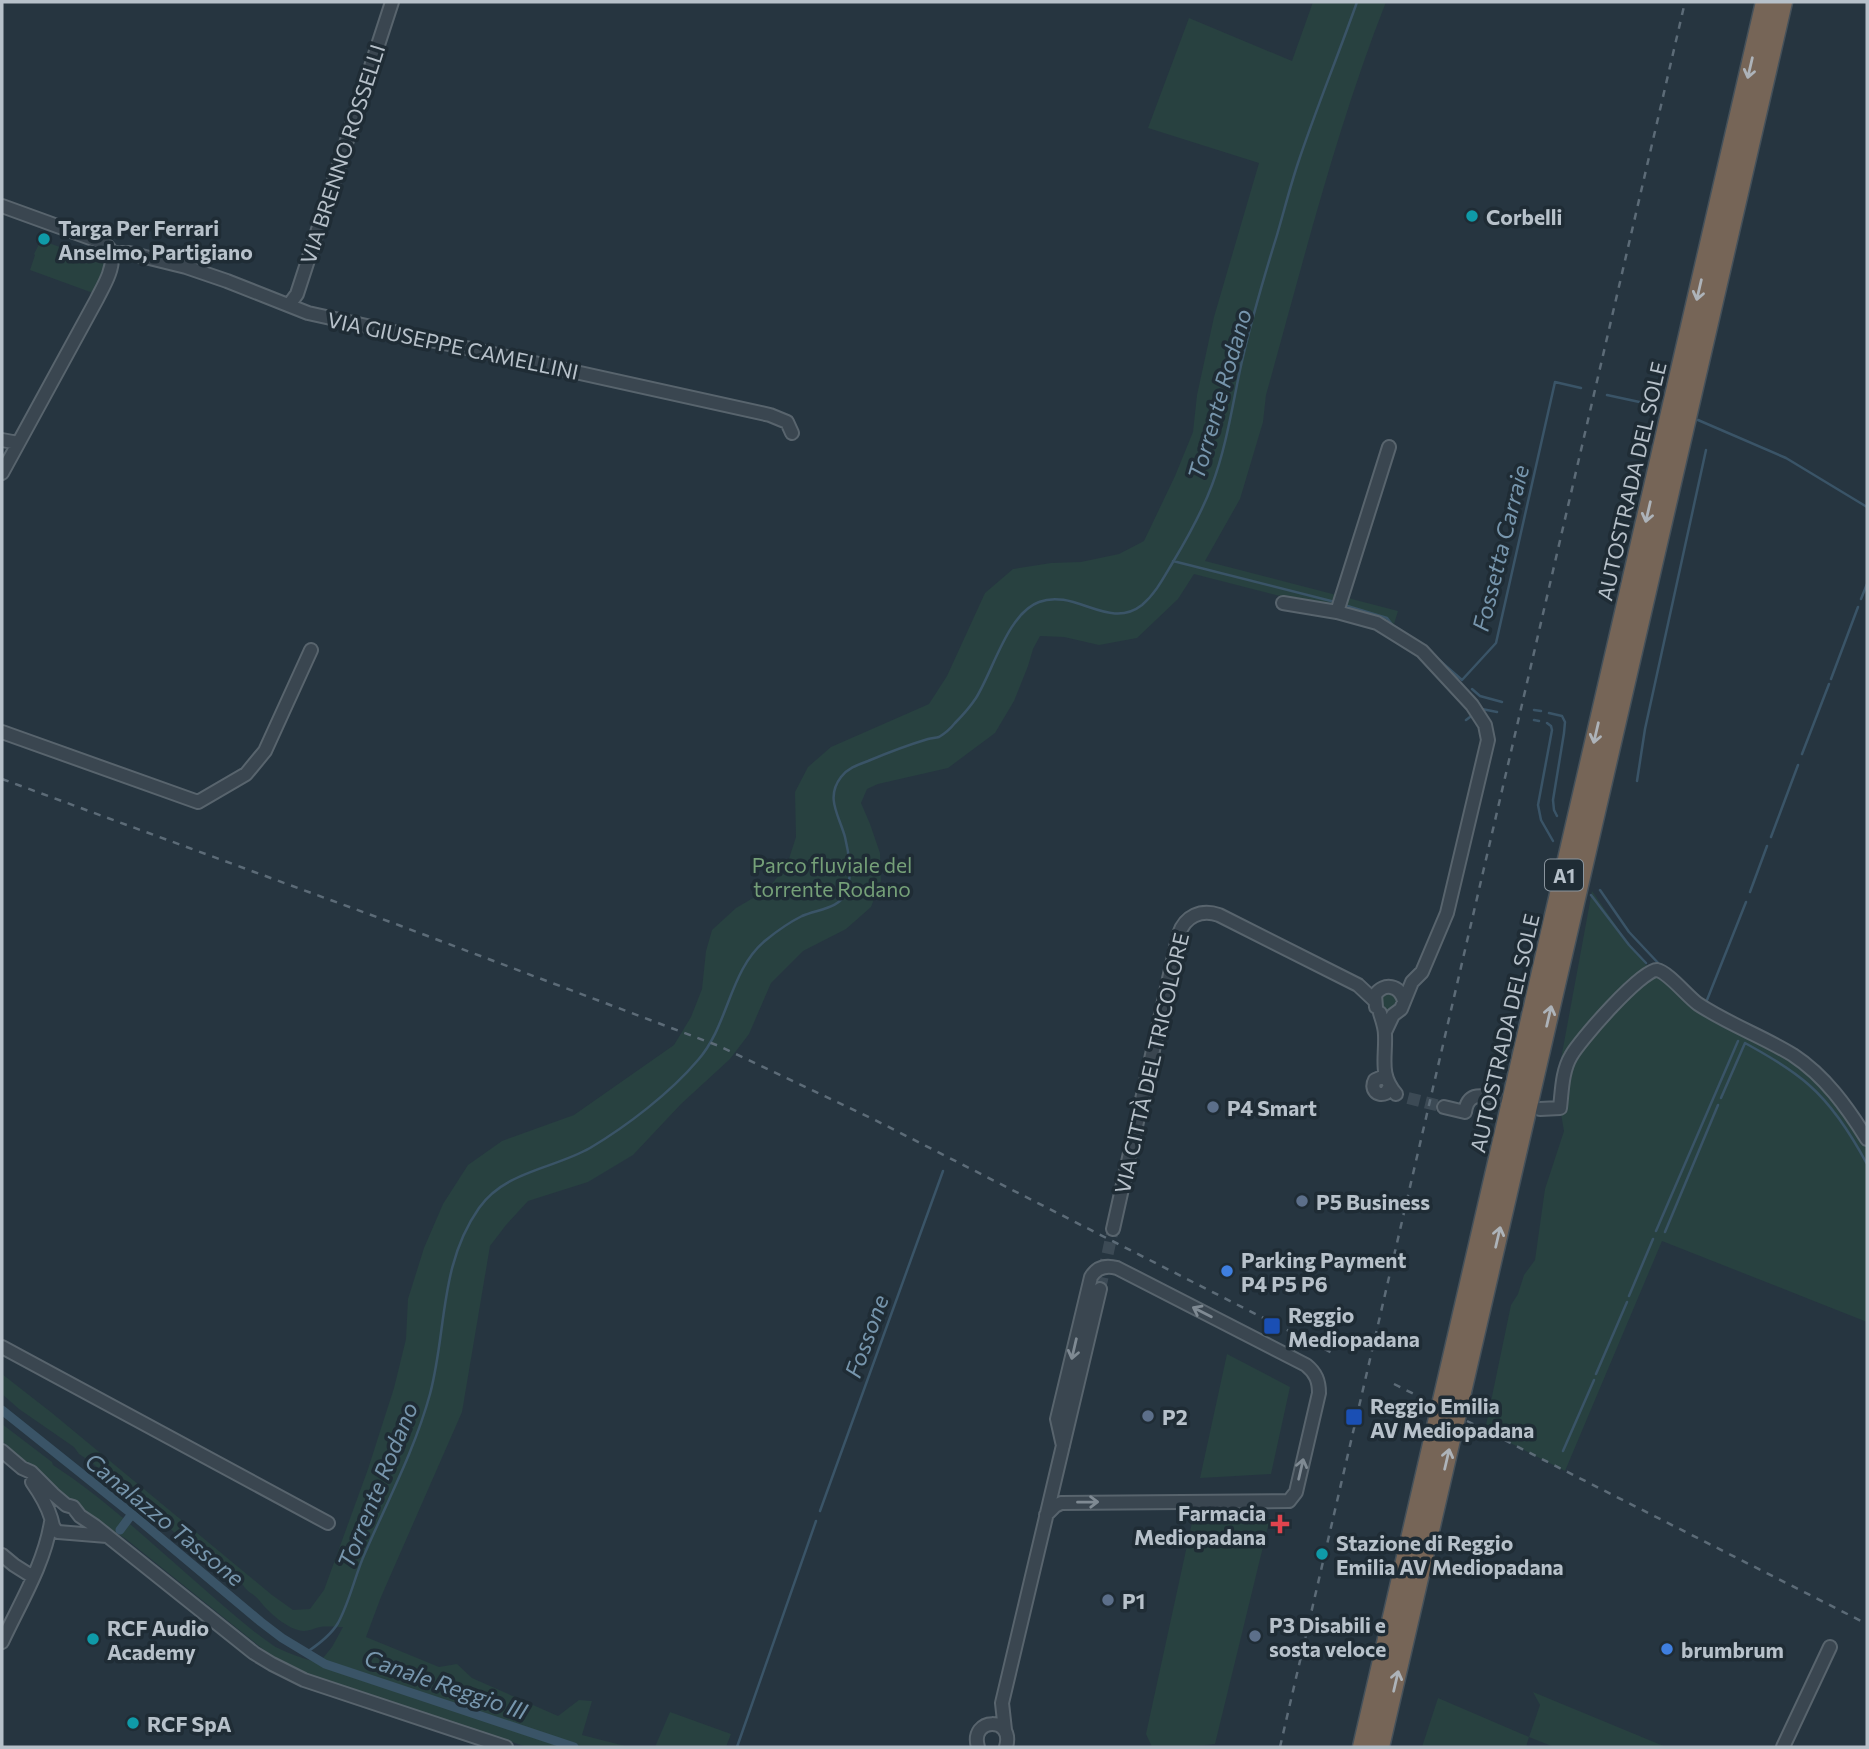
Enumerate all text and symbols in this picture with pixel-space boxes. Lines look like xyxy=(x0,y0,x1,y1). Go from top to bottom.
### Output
street label: VIA BRENNO ROSSELLI xyxy=(295,41,389,267)
one-way arrow xyxy=(1743,56,1756,79)
place label: Corbelli xyxy=(1486,204,1562,229)
marker: Corbelli xyxy=(1464,208,1480,224)
place label: Targa Per Ferrari Anselmo, Partigiano xyxy=(58,215,253,264)
marker: Targa Per Ferrari Anselmo, Partigiano xyxy=(36,231,52,247)
one-way arrow xyxy=(1692,278,1705,301)
water label: Torrente Rodano xyxy=(1181,305,1257,483)
street label: VIA GIUSEPPE CAMELLINI xyxy=(325,306,581,384)
street label: AUTOSTRADA DEL SOLE xyxy=(1591,359,1671,603)
water label: Fossetta Carraie xyxy=(1466,462,1534,634)
one-way arrow xyxy=(1640,500,1654,523)
one-way arrow xyxy=(1589,721,1603,744)
park label: Parco fluviale del torrente Rodano xyxy=(752,852,912,901)
road number: A1 xyxy=(1545,860,1583,890)
street label: AUTOSTRADA DEL SOLE xyxy=(1464,911,1544,1155)
street label: VIA CITTÀ DEL TRICOLORE xyxy=(1109,930,1193,1196)
one-way arrow xyxy=(1543,1005,1556,1028)
place label: P4 Smart xyxy=(1227,1095,1317,1120)
marker: P4 Smart xyxy=(1205,1099,1221,1115)
place label: P5 Business xyxy=(1316,1189,1430,1214)
marker: P5 Business xyxy=(1294,1193,1310,1209)
one-way arrow xyxy=(1492,1226,1505,1249)
place label: Parking Payment P4 P5 P6 xyxy=(1241,1247,1406,1296)
marker: Parking Payment P4 P5 P6 xyxy=(1219,1263,1235,1279)
water label: Fossone xyxy=(838,1291,894,1381)
place label: Reggio Mediopadana xyxy=(1288,1302,1420,1351)
one-way arrow xyxy=(1192,1305,1212,1319)
marker: Reggio Mediopadana xyxy=(1262,1316,1282,1336)
one-way arrow xyxy=(1066,1337,1080,1360)
place label: Reggio Emilia AV Mediopadana xyxy=(1370,1393,1534,1442)
water label: Torrente Rodano xyxy=(331,1398,423,1572)
place label: P2 xyxy=(1162,1404,1188,1429)
marker: Reggio Emilia AV Mediopadana xyxy=(1344,1407,1364,1427)
marker: P2 xyxy=(1140,1408,1156,1424)
water label: Canalazzo Tassone xyxy=(80,1446,250,1592)
one-way arrow xyxy=(1441,1448,1454,1471)
one-way arrow xyxy=(1295,1458,1309,1481)
one-way arrow xyxy=(1076,1496,1099,1509)
place label: Farmacia Mediopadana xyxy=(1134,1500,1266,1549)
marker: Farmacia Mediopadana xyxy=(1272,1516,1288,1532)
place label: Stazione di Reggio Emilia AV Mediopadana xyxy=(1336,1530,1564,1579)
marker: Stazione di Reggio Emilia AV Mediopadana xyxy=(1314,1546,1330,1562)
place label: P1 xyxy=(1122,1588,1145,1613)
marker: P1 xyxy=(1100,1592,1116,1608)
place label: P3 Disabili e sosta veloce xyxy=(1269,1612,1386,1661)
place label: RCF Audio Academy xyxy=(107,1615,209,1664)
marker: P3 Disabili e sosta veloce xyxy=(1247,1628,1263,1644)
marker: RCF Audio Academy xyxy=(85,1631,101,1647)
place label: brumbrum xyxy=(1681,1637,1784,1662)
marker: brumbrum xyxy=(1659,1641,1675,1657)
water label: Canale Reggio III xyxy=(361,1643,532,1725)
one-way arrow xyxy=(1389,1670,1403,1693)
place label: RCF SpA xyxy=(147,1711,232,1736)
marker: RCF SpA xyxy=(125,1715,141,1731)

